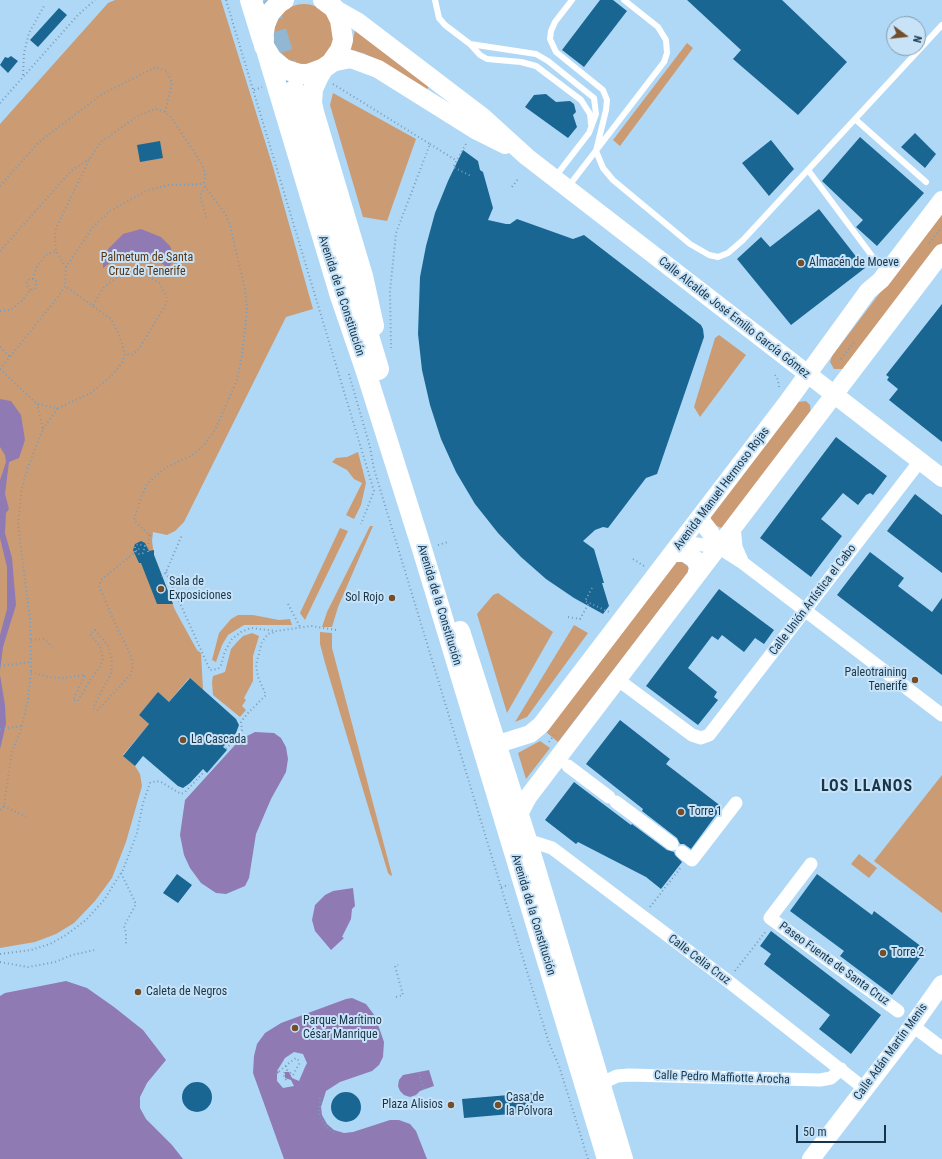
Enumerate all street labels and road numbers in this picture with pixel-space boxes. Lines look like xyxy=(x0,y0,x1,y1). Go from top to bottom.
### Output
street label: Avenida de la Constitución xyxy=(315,234,367,358)
street label: Calle Alcalde José Emilio García Gómez xyxy=(655,254,813,382)
street label: Avenida Manuel Hermoso Rojas xyxy=(671,425,773,553)
street label: Calle Unión Artística el Cabo xyxy=(767,542,859,658)
street label: Avenida de la Constitución xyxy=(414,543,464,667)
street label: Avenida de la Constitución xyxy=(508,853,558,977)
street label: Paseo Fuente de Santa Cruz xyxy=(776,919,892,1009)
street label: Calle Celia Cruz xyxy=(665,932,733,988)
street label: Calle Adán Martín Menis xyxy=(851,1001,931,1103)
street label: Calle Pedro Maffiotte Arocha xyxy=(654,1068,790,1088)

